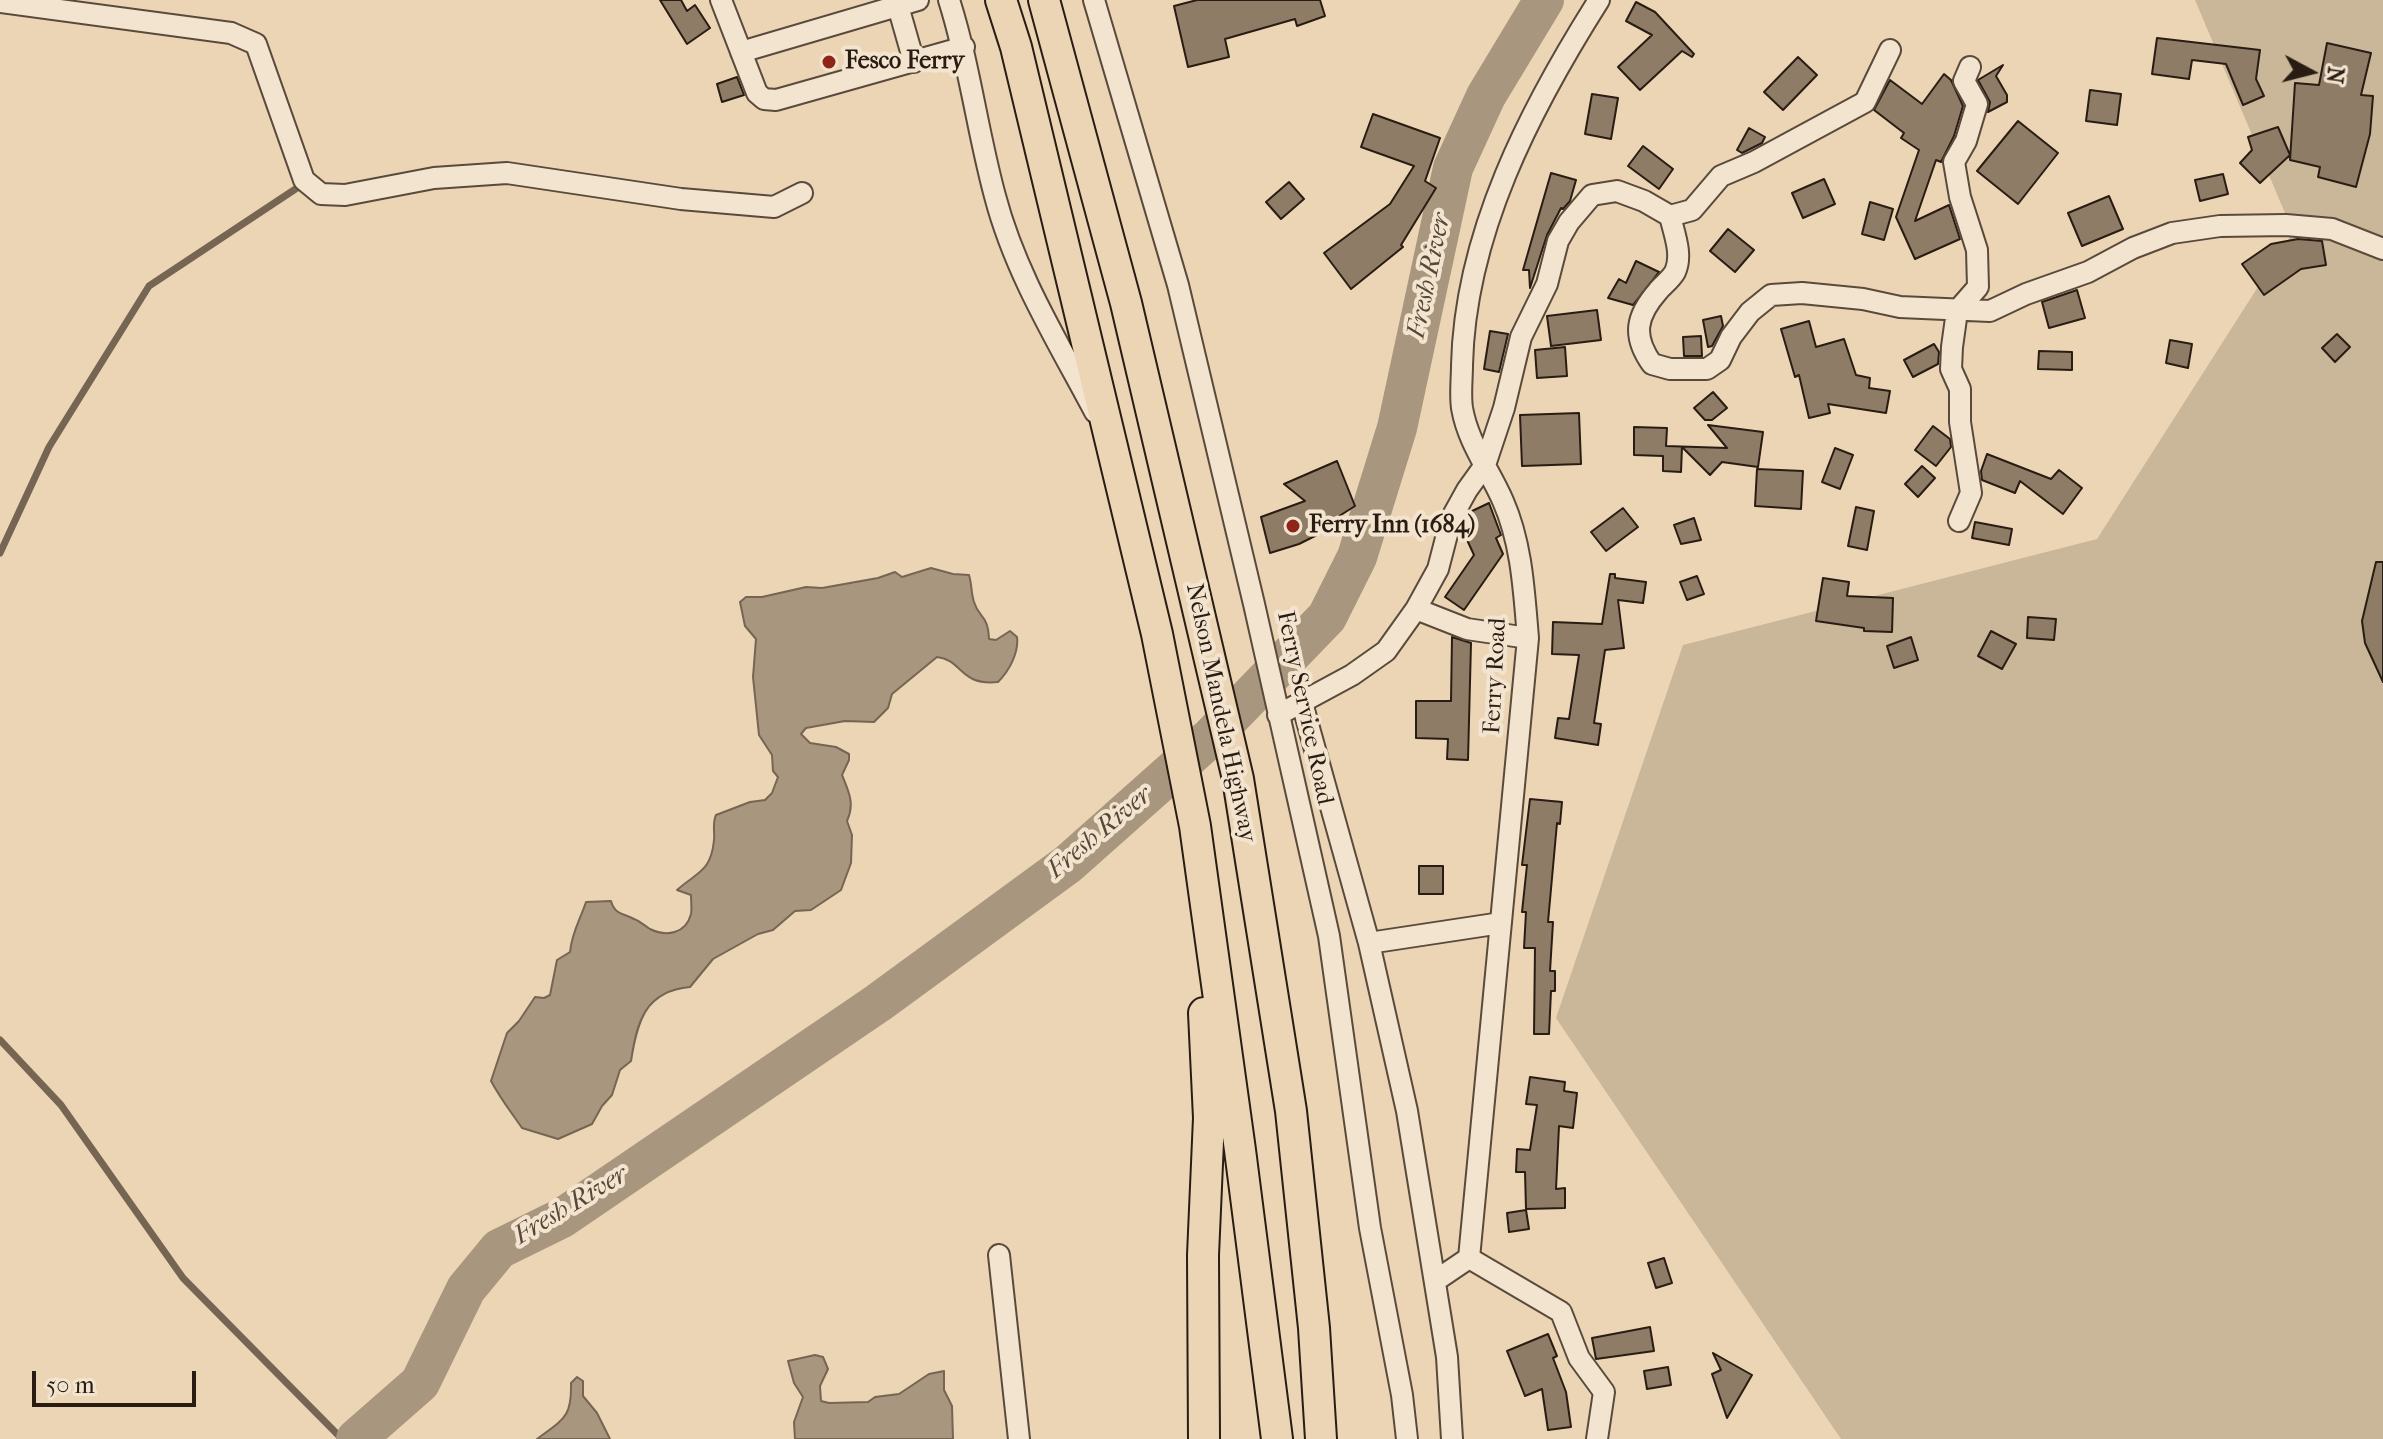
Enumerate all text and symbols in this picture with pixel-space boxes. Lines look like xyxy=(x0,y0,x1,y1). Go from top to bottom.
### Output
north arrow xyxy=(2271,32,2351,112)
place label: Fesco Ferry xyxy=(845,48,964,76)
marker: Fesco Ferry xyxy=(820,53,838,71)
text: N xyxy=(2321,65,2349,85)
water label: Fresh River xyxy=(1402,211,1458,341)
place label: Ferry Inn (1684) xyxy=(1309,512,1475,540)
marker: Ferry Inn (1684) xyxy=(1284,517,1302,535)
street label: Nelson Mandela Highway xyxy=(1179,581,1261,845)
street label: Ferry Service Road xyxy=(1269,608,1339,808)
street label: Ferry Road xyxy=(1479,617,1513,735)
water label: Fresh River xyxy=(1041,780,1159,886)
water label: Fresh River xyxy=(509,1160,633,1252)
scale bar xyxy=(36,1355,200,1405)
text: 50 m xyxy=(46,1371,95,1399)

